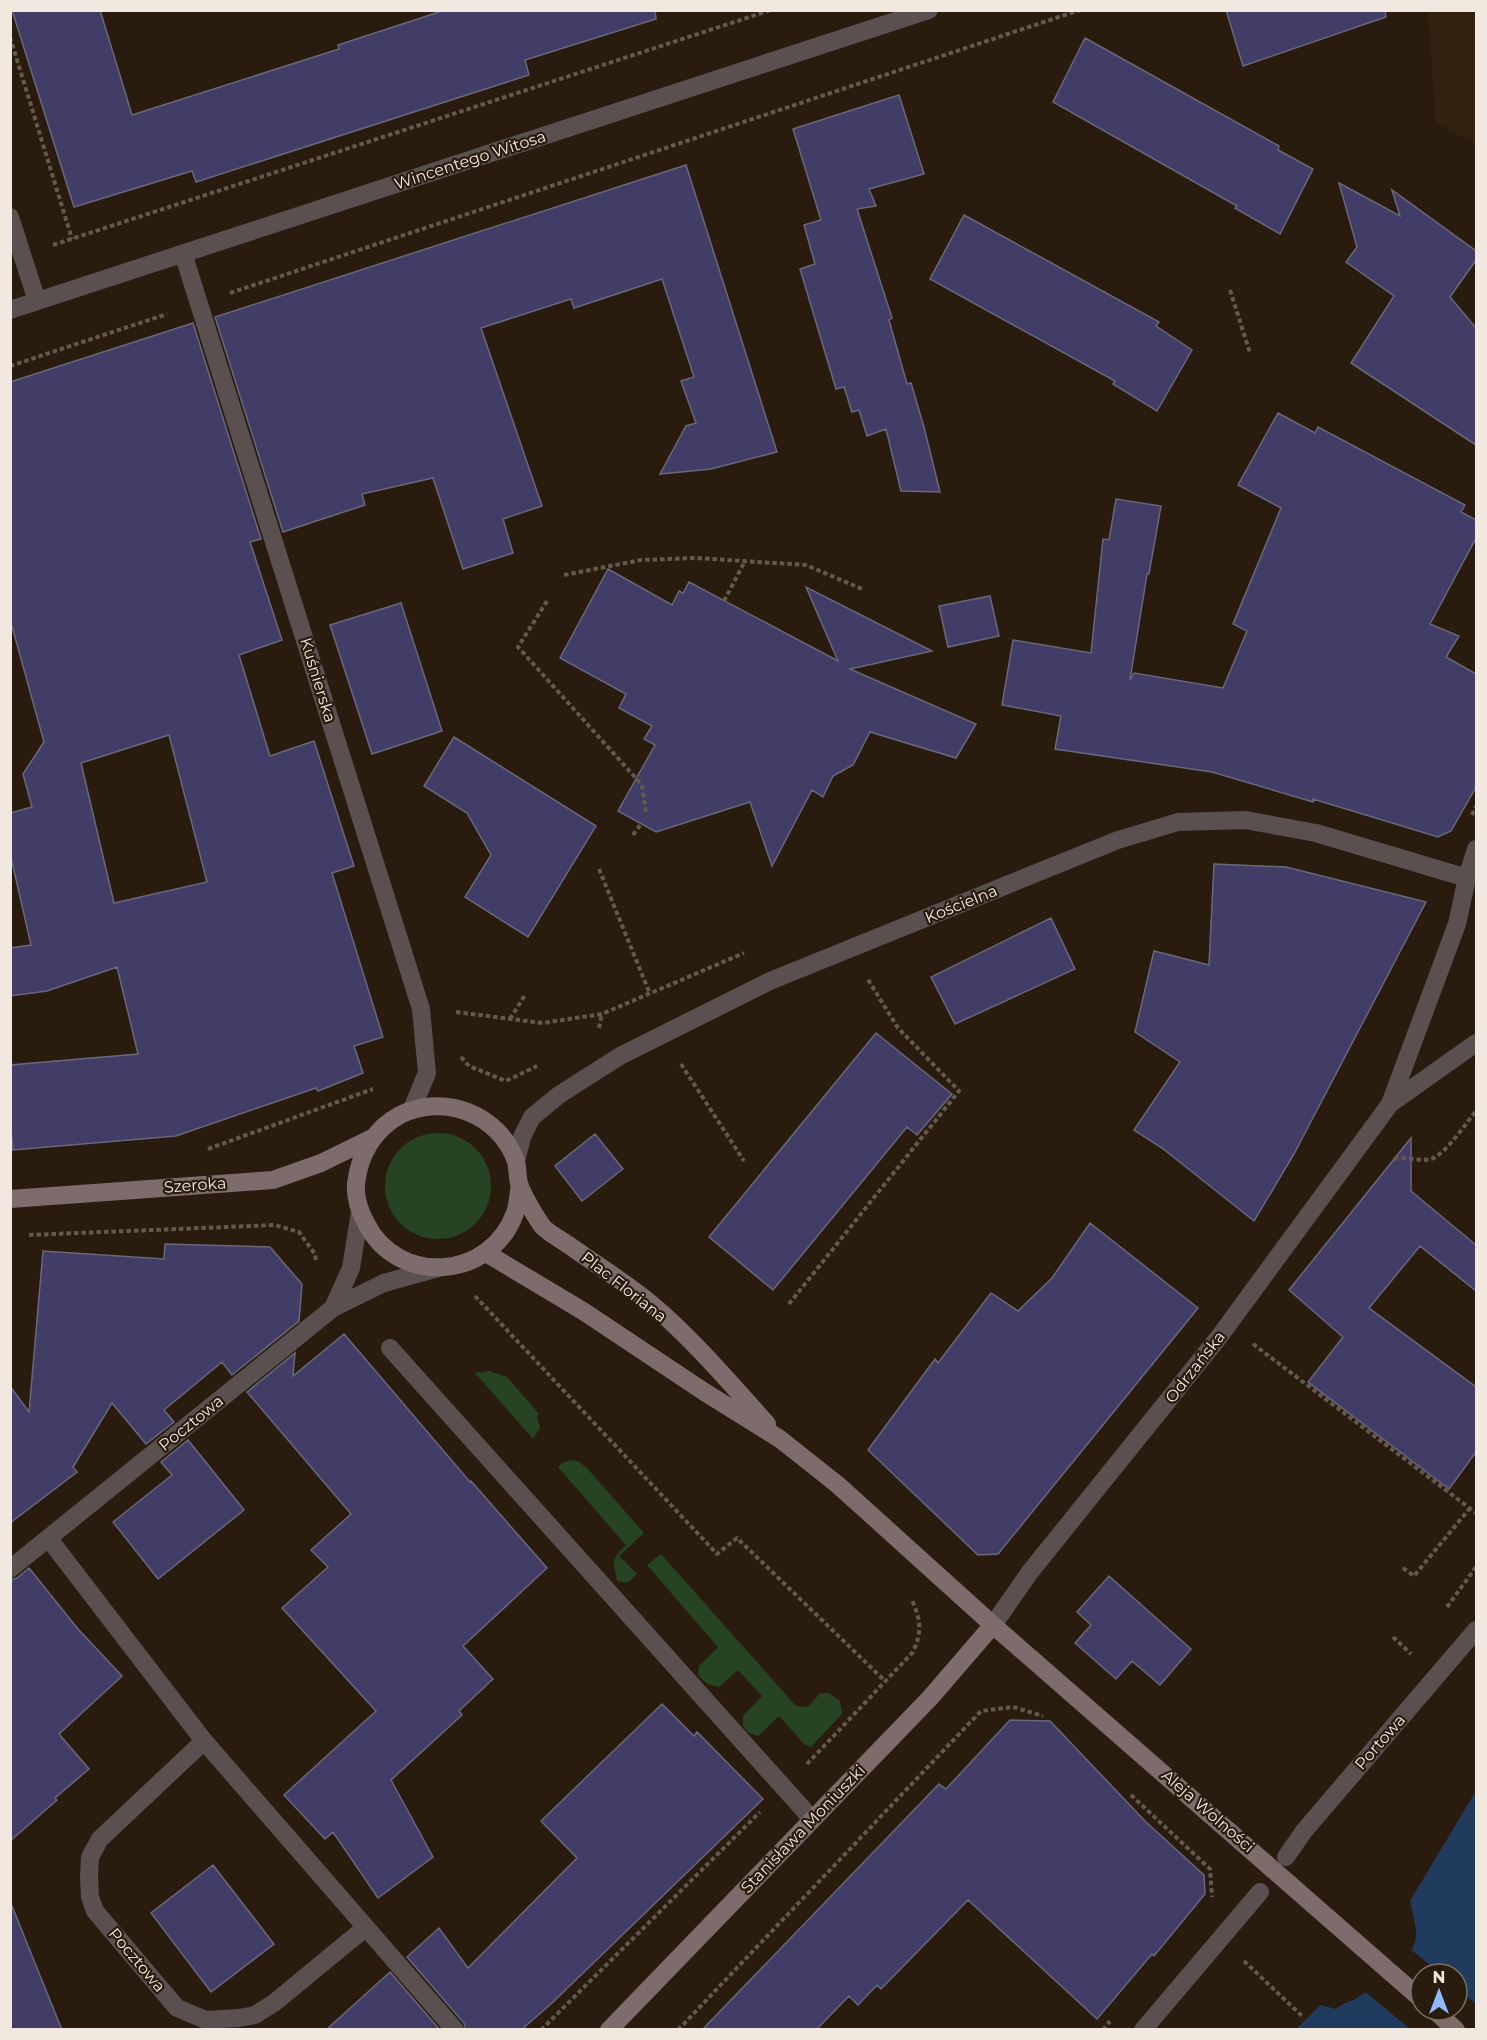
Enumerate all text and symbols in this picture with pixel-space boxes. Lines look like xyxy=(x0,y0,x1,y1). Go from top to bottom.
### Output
street label: Wincentego Witosa xyxy=(392,127,548,193)
street label: Kuśnierska xyxy=(296,635,340,725)
street label: Kościelna xyxy=(922,881,1000,927)
street label: Szeroka xyxy=(163,1173,227,1197)
street label: Plac Floriana xyxy=(577,1248,671,1326)
street label: Odrzańska xyxy=(1161,1327,1229,1407)
street label: Pocztowa xyxy=(155,1391,227,1455)
street label: Portowa xyxy=(1351,1710,1409,1774)
street label: Stanisława Moniuszki xyxy=(737,1761,869,1897)
street label: Aleja Wolności xyxy=(1158,1766,1258,1856)
street label: Pocztowa xyxy=(105,1924,169,1996)
north arrow xyxy=(1409,1962,1469,2022)
text: N xyxy=(1433,1968,1445,1987)

